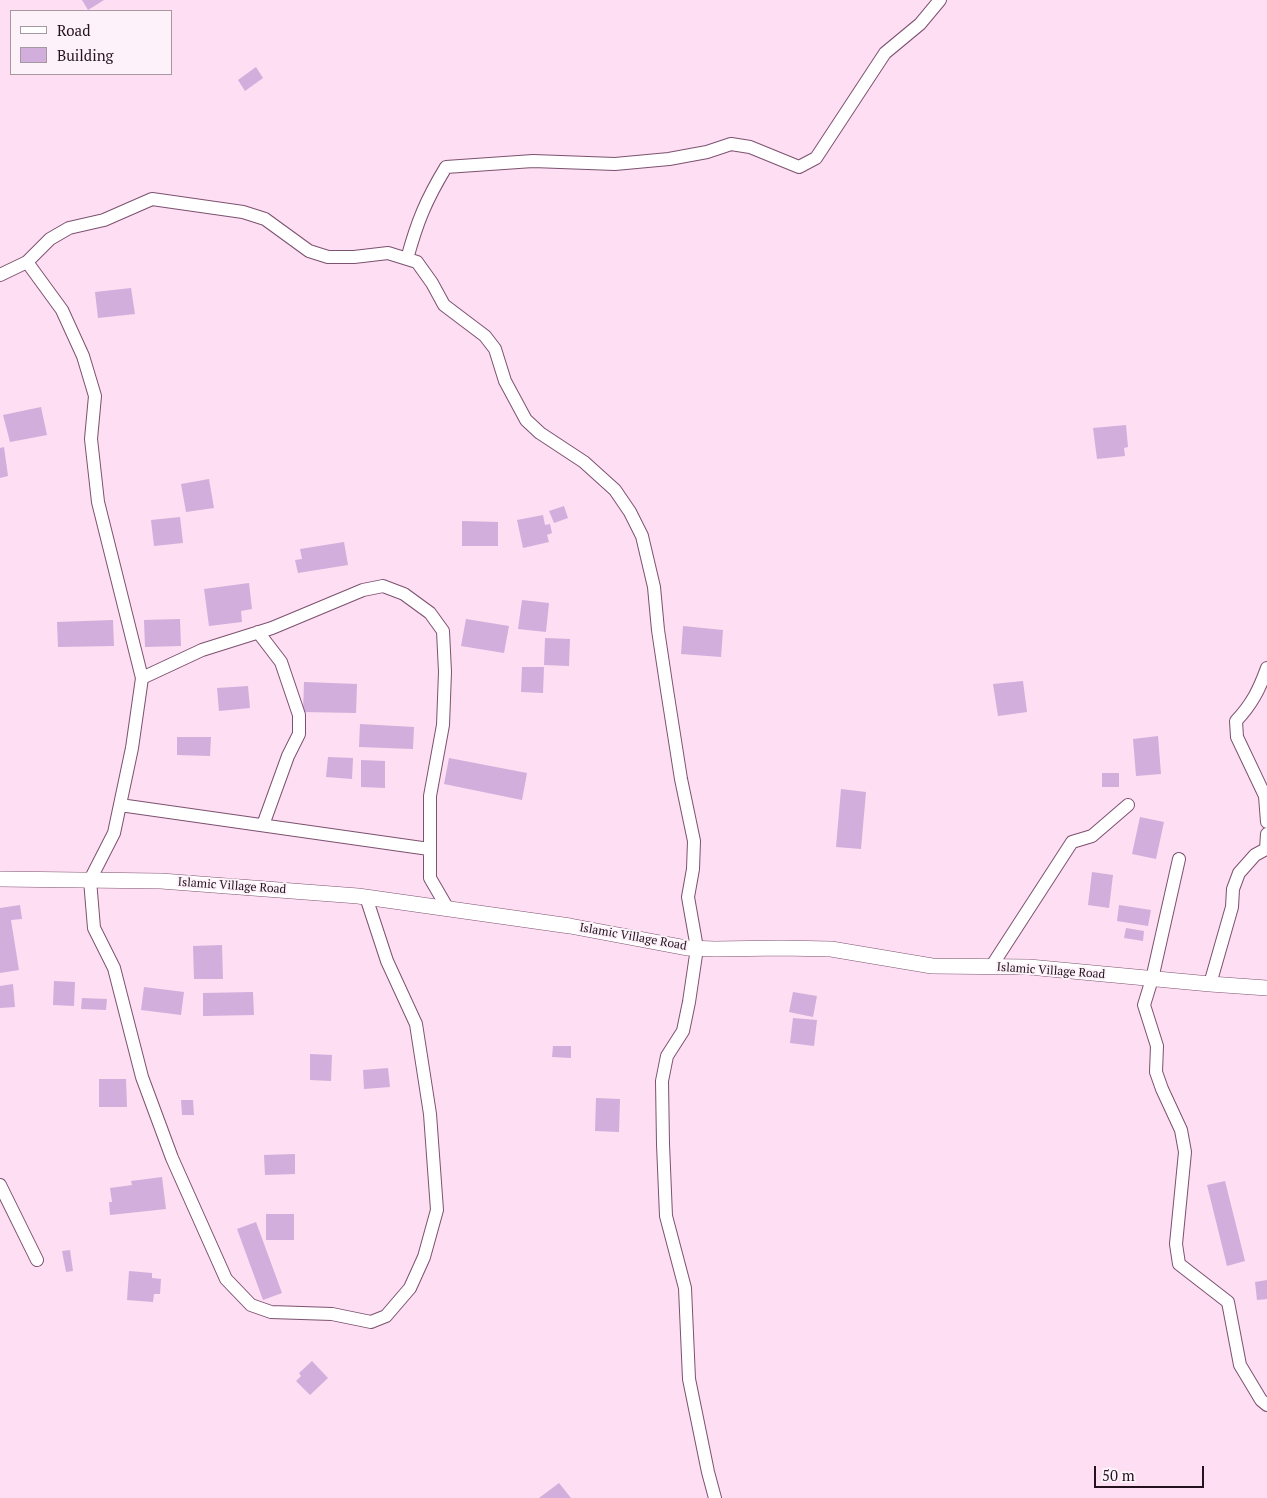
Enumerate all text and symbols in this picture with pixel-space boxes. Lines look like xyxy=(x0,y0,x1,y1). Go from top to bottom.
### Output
legend xyxy=(10,10,172,75)
text: Road xyxy=(57,20,90,40)
text: Building xyxy=(57,45,114,65)
street label: Islamic Village Road xyxy=(177,875,287,897)
street label: Islamic Village Road xyxy=(578,920,688,954)
street label: Islamic Village Road xyxy=(996,960,1106,982)
scale bar xyxy=(1097,1456,1207,1488)
text: 50 m xyxy=(1102,1465,1135,1485)

